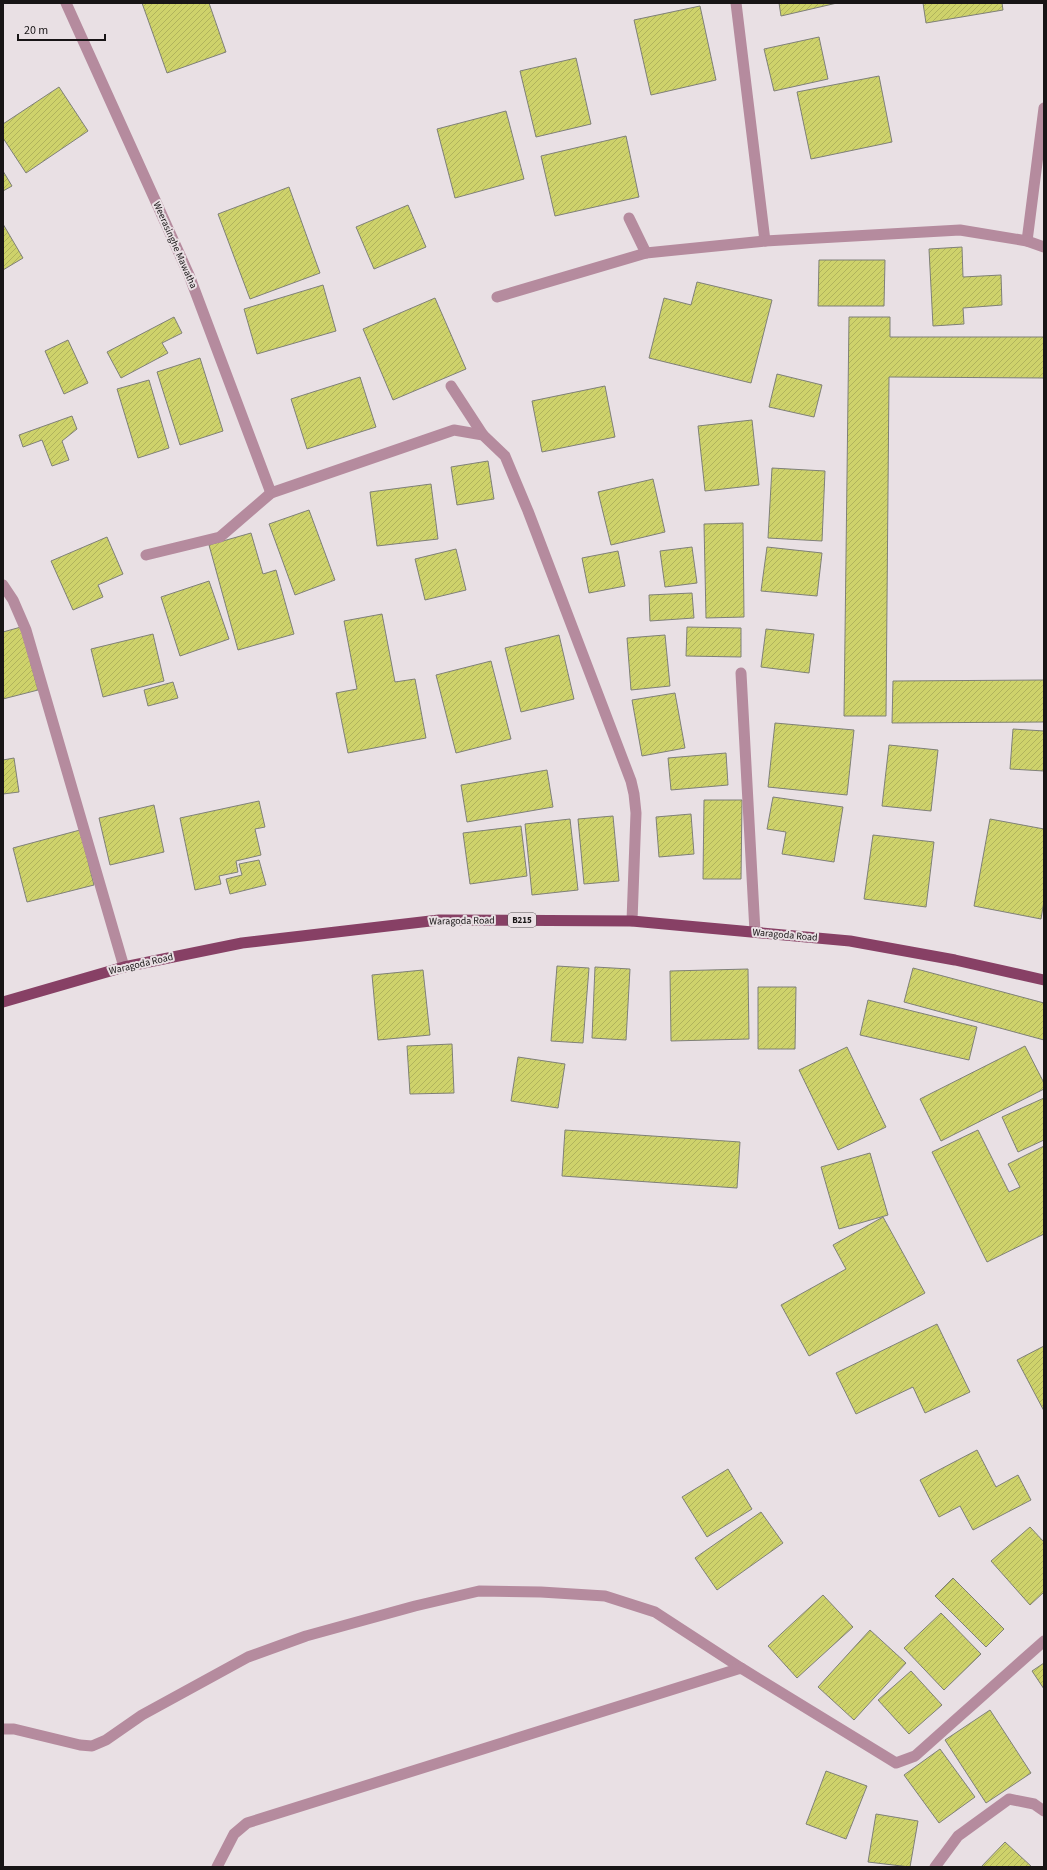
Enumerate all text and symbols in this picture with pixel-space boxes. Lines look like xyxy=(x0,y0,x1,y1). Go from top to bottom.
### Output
scale bar xyxy=(18,16,105,42)
text: 20 m xyxy=(24,22,48,39)
street label: Weerasinghe Mawatha xyxy=(150,199,200,291)
street label: Waragoda Road xyxy=(429,913,495,929)
road number: B215 xyxy=(508,913,536,927)
street label: Waragoda Road xyxy=(752,925,818,945)
street label: Waragoda Road xyxy=(108,950,174,978)

